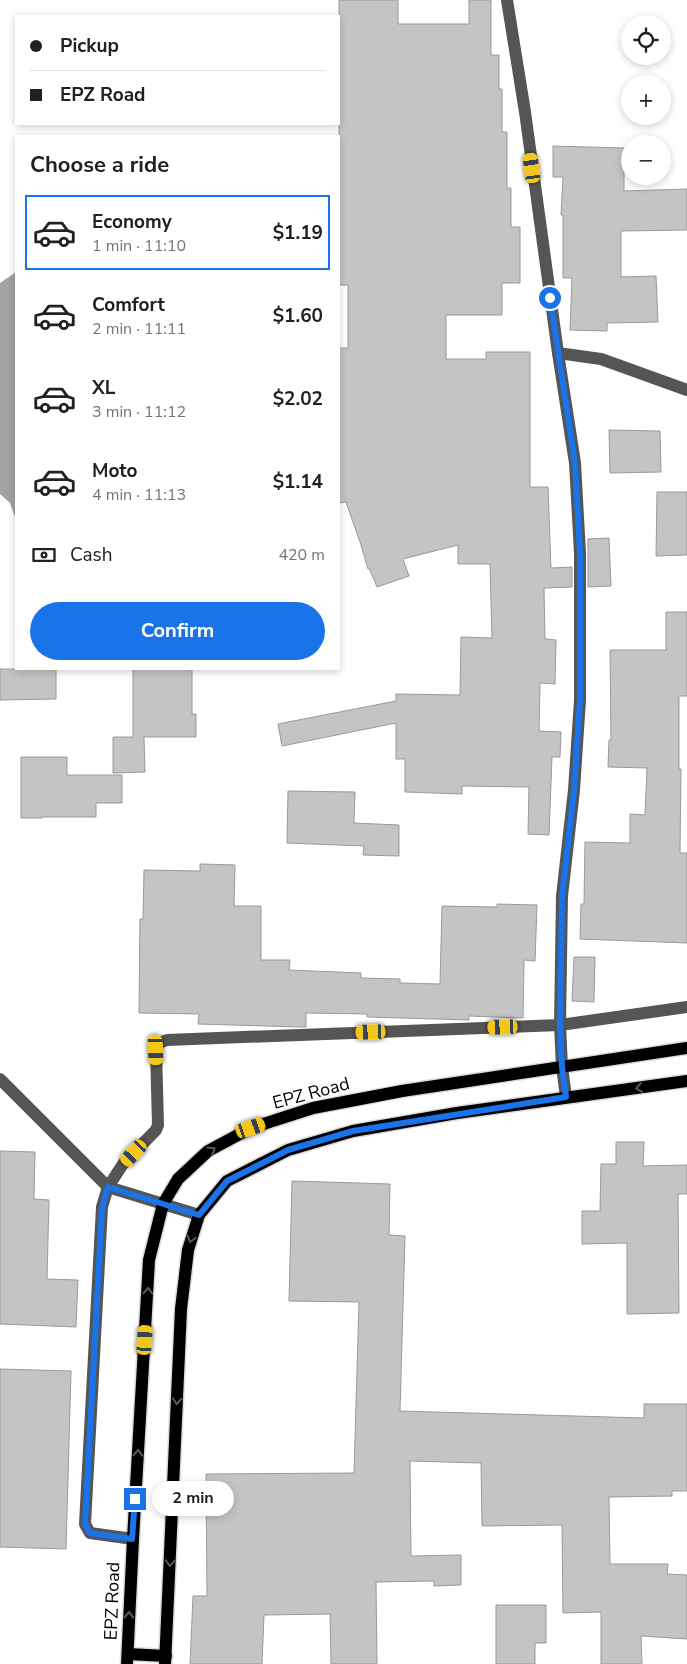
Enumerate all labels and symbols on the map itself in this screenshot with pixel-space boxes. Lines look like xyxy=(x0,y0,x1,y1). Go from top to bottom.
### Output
car xyxy=(522,152,541,184)
route start xyxy=(539,287,561,309)
car xyxy=(487,1019,518,1035)
car xyxy=(355,1024,386,1040)
car xyxy=(147,1035,164,1065)
street label: EPZ Road xyxy=(270,1071,352,1115)
one-way arrow xyxy=(634,1082,642,1093)
car xyxy=(234,1116,267,1140)
car xyxy=(118,1137,149,1169)
one-way arrow xyxy=(206,1146,215,1156)
one-way arrow xyxy=(187,1235,197,1243)
one-way arrow xyxy=(142,1287,153,1295)
car xyxy=(136,1325,153,1355)
one-way arrow xyxy=(172,1397,183,1405)
one-way arrow xyxy=(132,1449,143,1457)
callout: 2 min xyxy=(152,1482,235,1516)
route end xyxy=(124,1488,146,1510)
one-way arrow xyxy=(164,1559,175,1567)
street label: EPZ Road xyxy=(99,1561,125,1641)
one-way arrow xyxy=(124,1611,135,1619)

